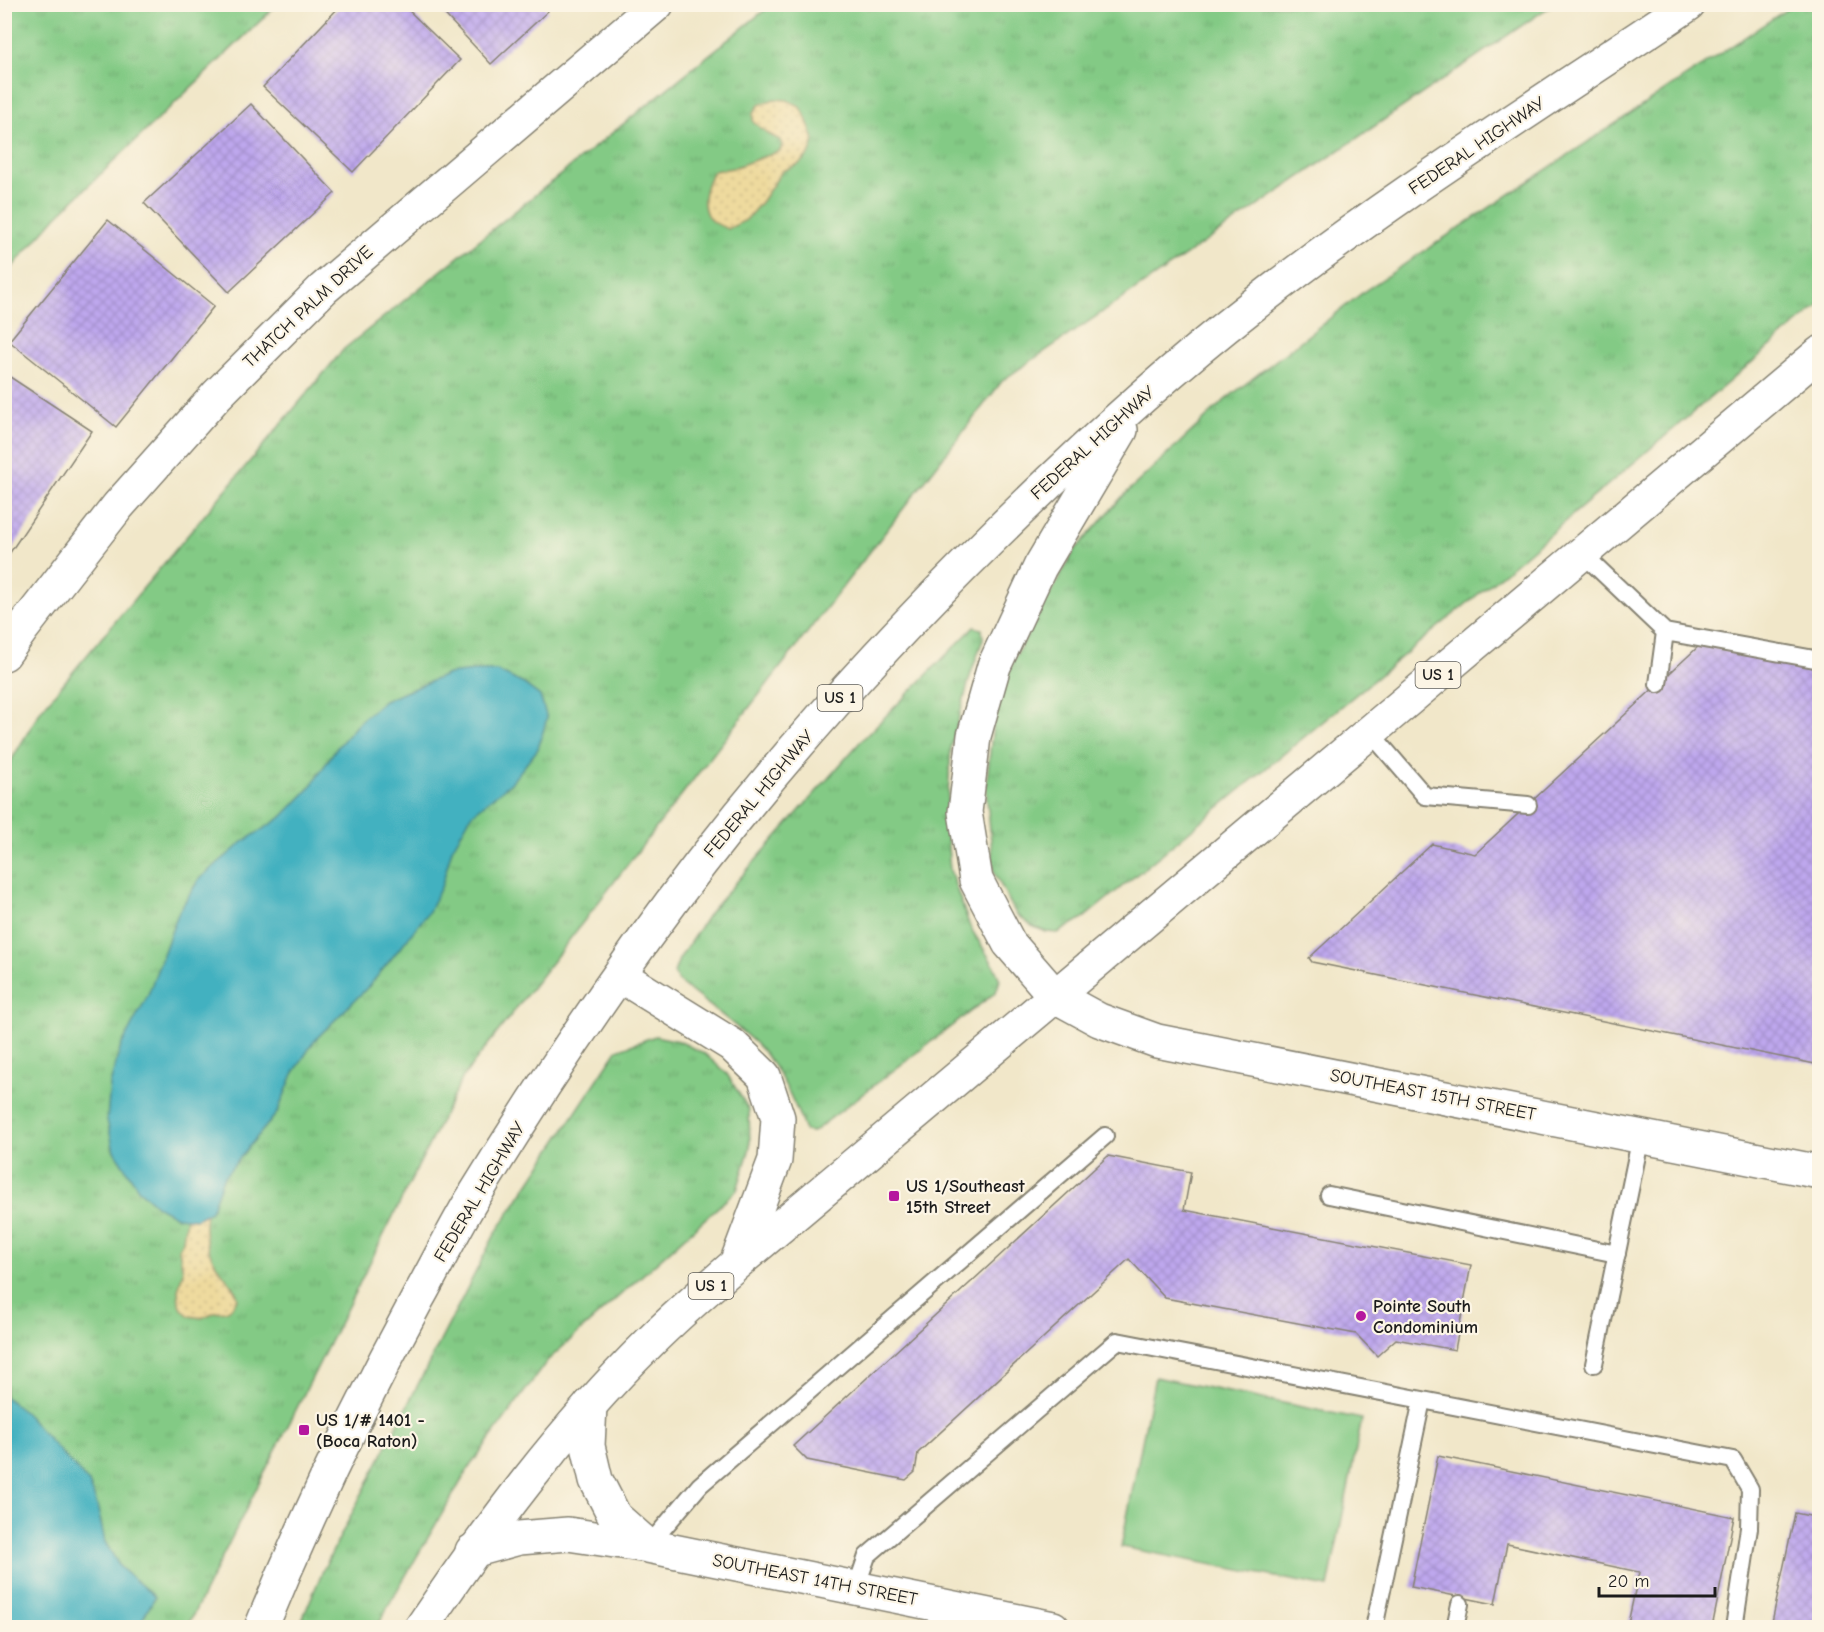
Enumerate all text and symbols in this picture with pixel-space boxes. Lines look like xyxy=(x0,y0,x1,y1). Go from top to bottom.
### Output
street label: FEDERAL HIGHWAY xyxy=(1405,92,1549,199)
street label: THATCH PALM DRIVE xyxy=(239,241,377,372)
street label: FEDERAL HIGHWAY xyxy=(1027,382,1160,504)
road number: US 1 xyxy=(1416,662,1460,688)
road number: US 1 xyxy=(818,685,862,711)
street label: FEDERAL HIGHWAY xyxy=(700,726,819,862)
street label: SOUTHEAST 15TH STREET xyxy=(1328,1065,1538,1125)
street label: FEDERAL HIGHWAY xyxy=(430,1118,530,1266)
place label: US 1/Southeast 15th Street xyxy=(906,1176,1026,1218)
marker: US 1/Southeast 15th Street xyxy=(887,1189,901,1203)
road number: US 1 xyxy=(688,1273,734,1299)
place label: Pointe South Condominium xyxy=(1373,1296,1478,1338)
marker: Pointe South Condominium xyxy=(1354,1309,1368,1323)
place label: US 1/# 1401 - (Boca Raton) xyxy=(316,1410,425,1452)
marker: US 1/# 1401 - (Boca Raton) xyxy=(297,1423,311,1437)
street label: SOUTHEAST 14TH STREET xyxy=(711,1550,920,1610)
scale bar xyxy=(1599,1560,1714,1598)
text: 20 m xyxy=(1608,1571,1649,1592)

